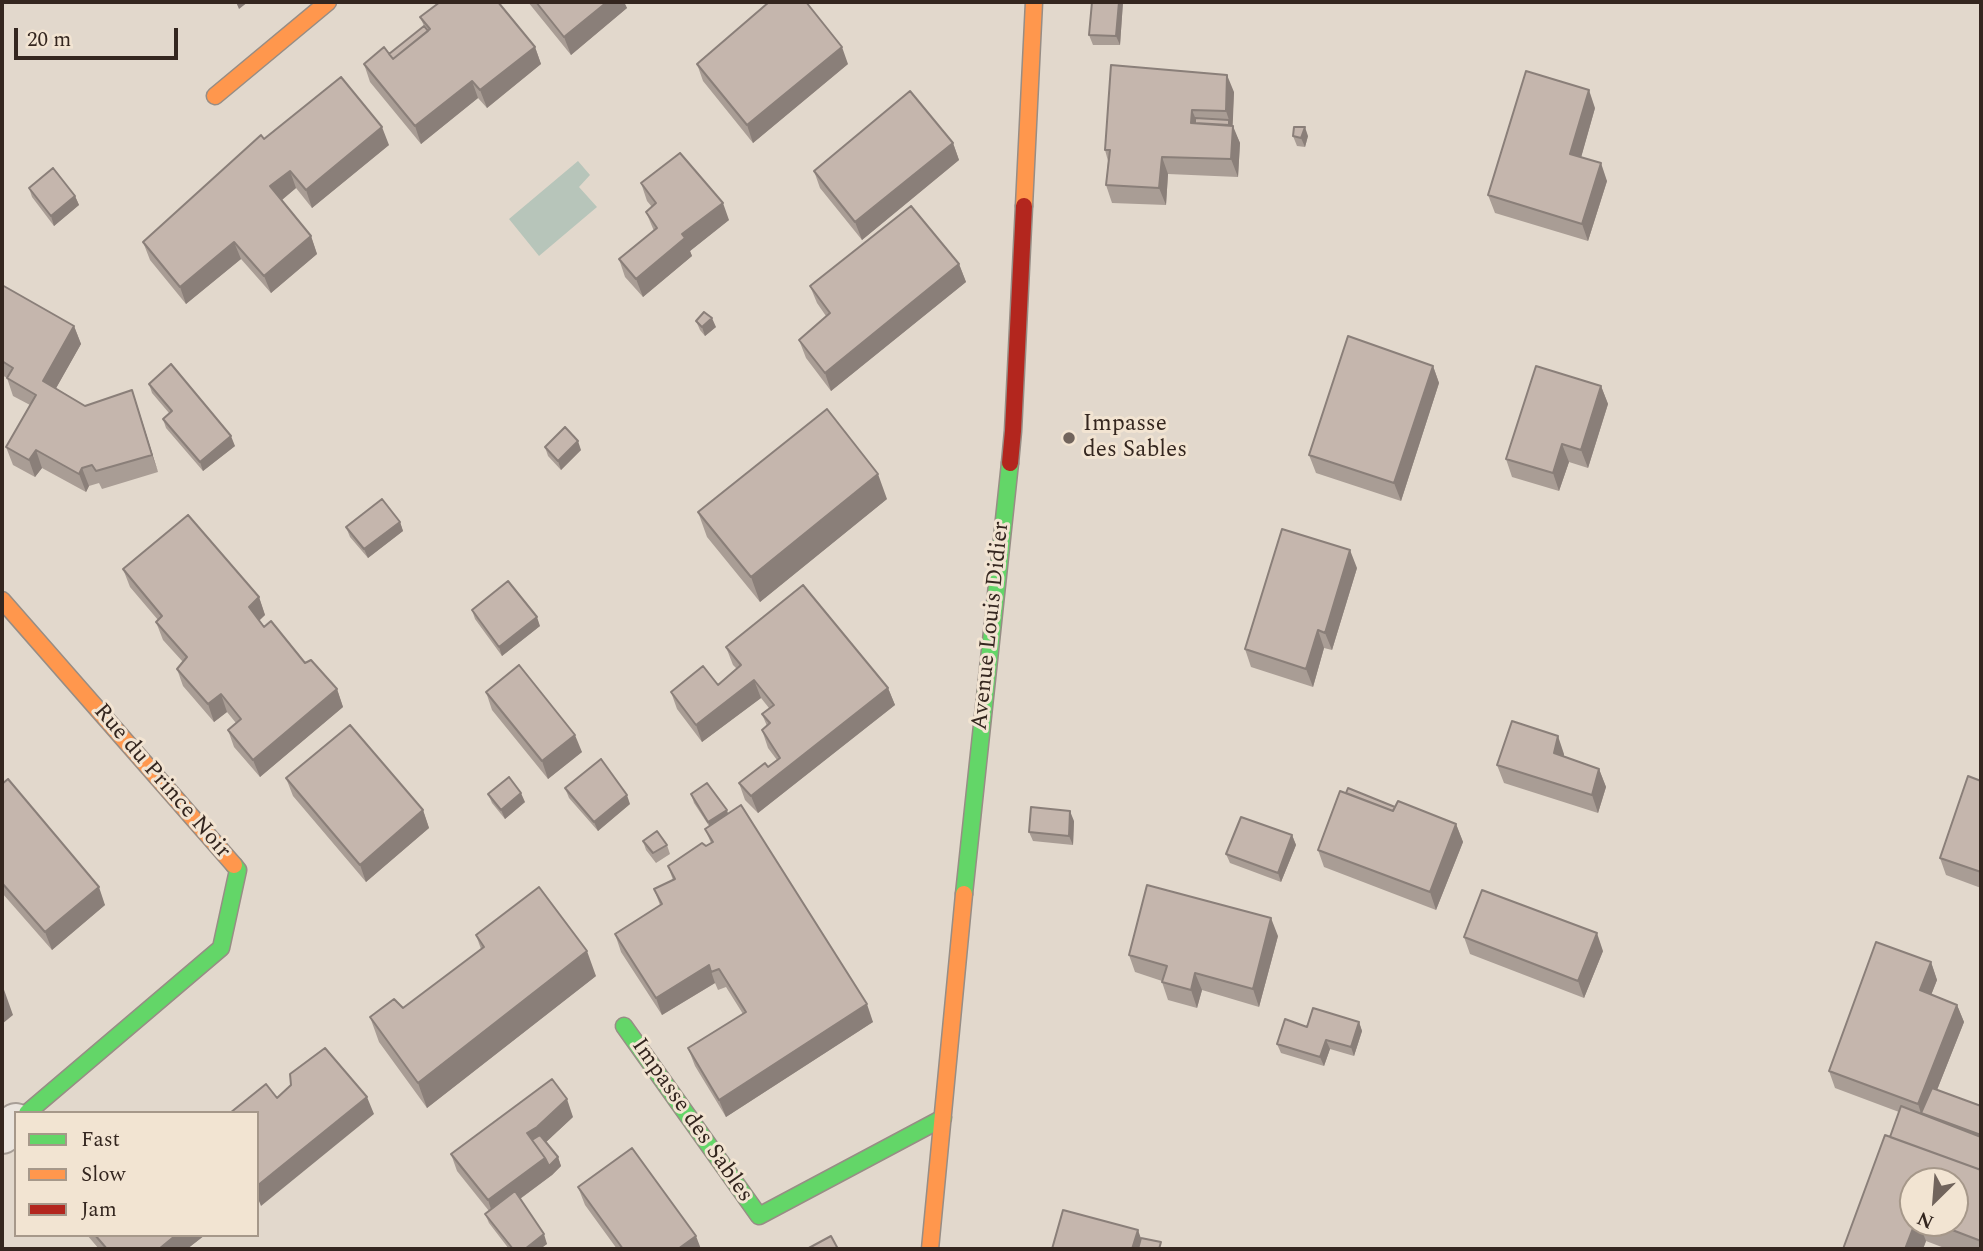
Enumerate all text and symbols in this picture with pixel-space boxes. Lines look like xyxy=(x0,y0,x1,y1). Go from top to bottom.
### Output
scale bar xyxy=(18,14,182,58)
text: 20 m xyxy=(27,24,71,56)
place label: Impasse des Sables xyxy=(1083,411,1187,465)
marker: Impasse des Sables xyxy=(1061,430,1077,446)
street label: Avenue Louis Didier xyxy=(967,520,1017,732)
street label: Rue du Prince Noir xyxy=(86,699,236,865)
street label: Impasse des Sables xyxy=(624,1034,758,1208)
legend xyxy=(14,1111,259,1237)
text: Fast xyxy=(81,1124,120,1156)
text: Slow xyxy=(81,1159,125,1191)
north arrow xyxy=(1899,1167,1969,1237)
text: Jam xyxy=(81,1194,117,1226)
text: N xyxy=(1913,1203,1939,1236)

